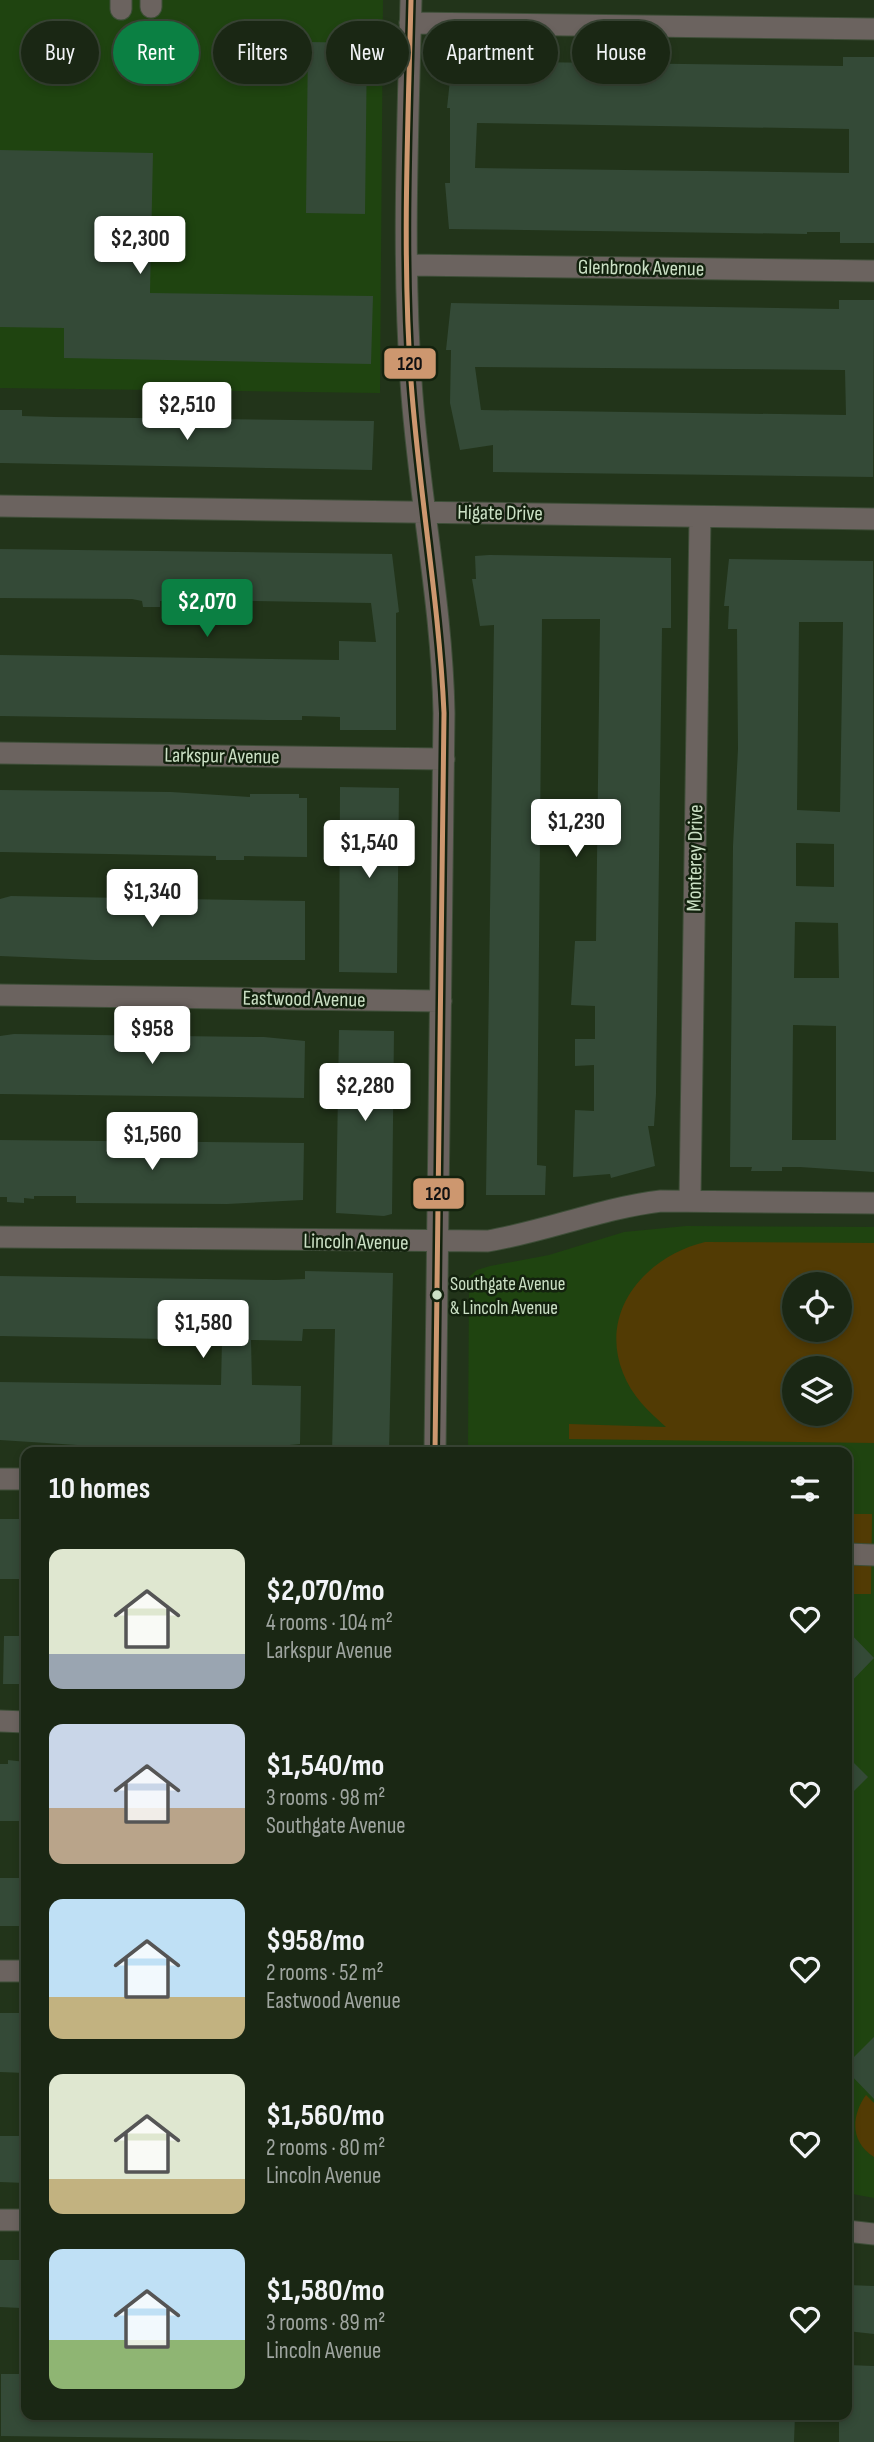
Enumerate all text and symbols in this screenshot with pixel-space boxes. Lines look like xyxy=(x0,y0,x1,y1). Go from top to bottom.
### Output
chip: Buy xyxy=(21,21,99,84)
chip: Rent xyxy=(113,21,199,84)
chip: Filters xyxy=(213,21,312,84)
chip: New xyxy=(326,21,409,84)
chip: Apartment xyxy=(423,21,558,84)
chip: House xyxy=(572,21,670,84)
pin: $2,300 xyxy=(83,216,197,276)
text: $2,300 xyxy=(110,225,170,253)
street label: Glenbrook Avenue xyxy=(578,254,704,282)
line badge: 120 xyxy=(383,347,437,380)
text: 120 xyxy=(397,353,423,376)
pin: $2,510 xyxy=(130,382,244,442)
text: $2,510 xyxy=(158,391,216,419)
street label: Higate Drive xyxy=(457,500,543,526)
pin: $2,070 xyxy=(150,580,264,639)
text: $2,070 xyxy=(178,588,236,616)
street label: Larkspur Avenue xyxy=(164,742,280,770)
pin: $1,230 xyxy=(519,800,633,859)
street label: Monterey Drive xyxy=(682,804,708,912)
text: $1,230 xyxy=(547,808,605,836)
pin: $1,540 xyxy=(312,820,426,880)
text: $1,540 xyxy=(340,829,398,857)
pin: $1,340 xyxy=(95,870,209,929)
text: $1,340 xyxy=(123,878,181,906)
street label: Eastwood Avenue xyxy=(242,985,366,1013)
pin: $958 xyxy=(111,1006,193,1066)
text: $958 xyxy=(130,1015,174,1043)
pin: $2,280 xyxy=(308,1064,422,1123)
text: $2,280 xyxy=(335,1072,395,1100)
pin: $1,560 xyxy=(95,1112,209,1172)
text: $1,560 xyxy=(123,1121,181,1149)
line badge: 120 xyxy=(412,1177,465,1210)
text: 120 xyxy=(425,1183,451,1206)
street label: Lincoln Avenue xyxy=(303,1229,409,1255)
map controls xyxy=(782,1272,852,1426)
button: locate xyxy=(782,1272,852,1342)
place label: Southgate Avenue & Lincoln Avenue xyxy=(450,1273,565,1320)
marker: Southgate Avenue & Lincoln Avenue xyxy=(430,1288,444,1302)
pin: $1,580 xyxy=(146,1300,260,1360)
text: $1,580 xyxy=(174,1309,232,1337)
button: layers xyxy=(782,1356,852,1426)
icon: filters xyxy=(786,1470,824,1508)
text: 10 homes xyxy=(49,1471,150,1507)
text: $2,070/mo xyxy=(266,1573,385,1609)
icon: home xyxy=(105,1577,189,1661)
icon: heart xyxy=(786,1600,824,1638)
text: 4 rooms · 104 m² xyxy=(266,1609,393,1637)
text: Larkspur Avenue xyxy=(266,1637,392,1665)
text: $1,540/mo xyxy=(266,1748,384,1784)
icon: home xyxy=(105,1752,189,1836)
icon: heart xyxy=(786,1775,824,1813)
text: 3 rooms · 98 m² xyxy=(266,1784,385,1812)
text: Southgate Avenue xyxy=(266,1812,406,1840)
text: $958/mo xyxy=(266,1923,365,1959)
icon: home xyxy=(105,1927,189,2011)
icon: heart xyxy=(786,1950,824,1988)
text: 2 rooms · 52 m² xyxy=(266,1959,384,1987)
text: Eastwood Avenue xyxy=(266,1987,401,2015)
text: $1,560/mo xyxy=(266,2098,385,2134)
icon: home xyxy=(105,2102,189,2186)
icon: heart xyxy=(786,2125,824,2163)
text: 2 rooms · 80 m² xyxy=(266,2134,385,2162)
text: Lincoln Avenue xyxy=(266,2162,381,2190)
text: $1,580/mo xyxy=(266,2273,385,2309)
icon: home xyxy=(105,2277,189,2361)
icon: heart xyxy=(786,2300,824,2338)
text: 3 rooms · 89 m² xyxy=(266,2309,385,2337)
text: Lincoln Avenue xyxy=(266,2337,381,2365)

